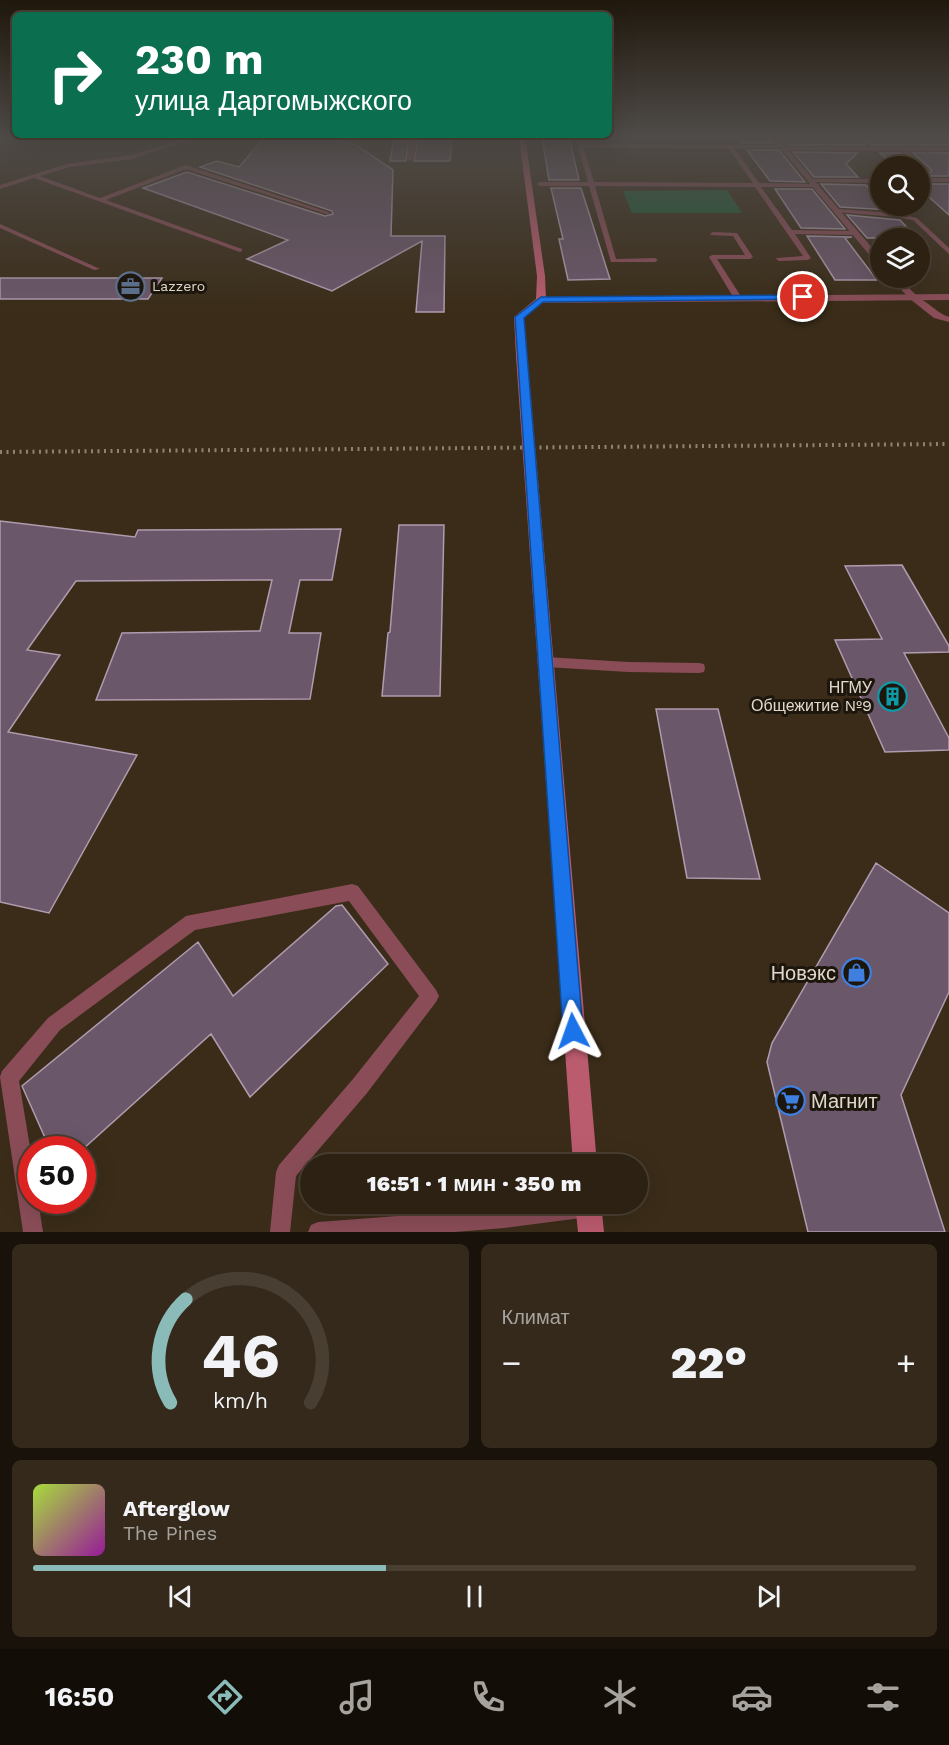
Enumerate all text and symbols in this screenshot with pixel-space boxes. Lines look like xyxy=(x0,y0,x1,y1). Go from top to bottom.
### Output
text: 230 m xyxy=(135,35,264,84)
icon: right xyxy=(36,36,114,114)
text: улица Даргомыжского xyxy=(135,85,412,117)
map controls xyxy=(870,156,930,288)
button: search xyxy=(870,156,930,216)
button: layers xyxy=(870,228,930,288)
office icon: Lazzero xyxy=(115,270,147,302)
pin xyxy=(777,271,828,322)
place label: Lazzero xyxy=(152,278,205,294)
icon: arrive xyxy=(786,280,819,313)
place label: НГМУ Общежитие №9 xyxy=(751,678,873,715)
building icon: НГМУ Общежитие №9 xyxy=(877,680,909,712)
shop icon: Новэкс xyxy=(841,957,873,989)
place label: Новэкс xyxy=(771,961,836,985)
position arrow xyxy=(541,999,605,1063)
supermarket icon: Магнит xyxy=(774,1085,806,1117)
place label: Магнит xyxy=(811,1089,878,1113)
speed limit sign: 50 xyxy=(18,1136,96,1214)
text: 16:51 · 1 мин · 350 m xyxy=(367,1171,581,1196)
text: Климат xyxy=(502,1305,570,1329)
text: 46 xyxy=(201,1319,280,1392)
text: 22° xyxy=(670,1336,747,1389)
text: − xyxy=(502,1343,521,1382)
text: + xyxy=(896,1343,916,1382)
text: km/h xyxy=(213,1388,268,1413)
text: Afterglow xyxy=(123,1496,230,1521)
text: The Pines xyxy=(123,1521,217,1545)
icon: previous xyxy=(164,1580,197,1613)
icon: pause xyxy=(458,1580,491,1613)
icon: next xyxy=(752,1580,785,1613)
icon: directions xyxy=(204,1676,246,1718)
icon: music xyxy=(336,1676,378,1718)
icon: phone xyxy=(467,1676,509,1718)
icon: climate xyxy=(599,1676,641,1718)
icon: car xyxy=(731,1676,773,1718)
icon: filters xyxy=(862,1676,904,1718)
text: 16:50 xyxy=(45,1681,114,1713)

